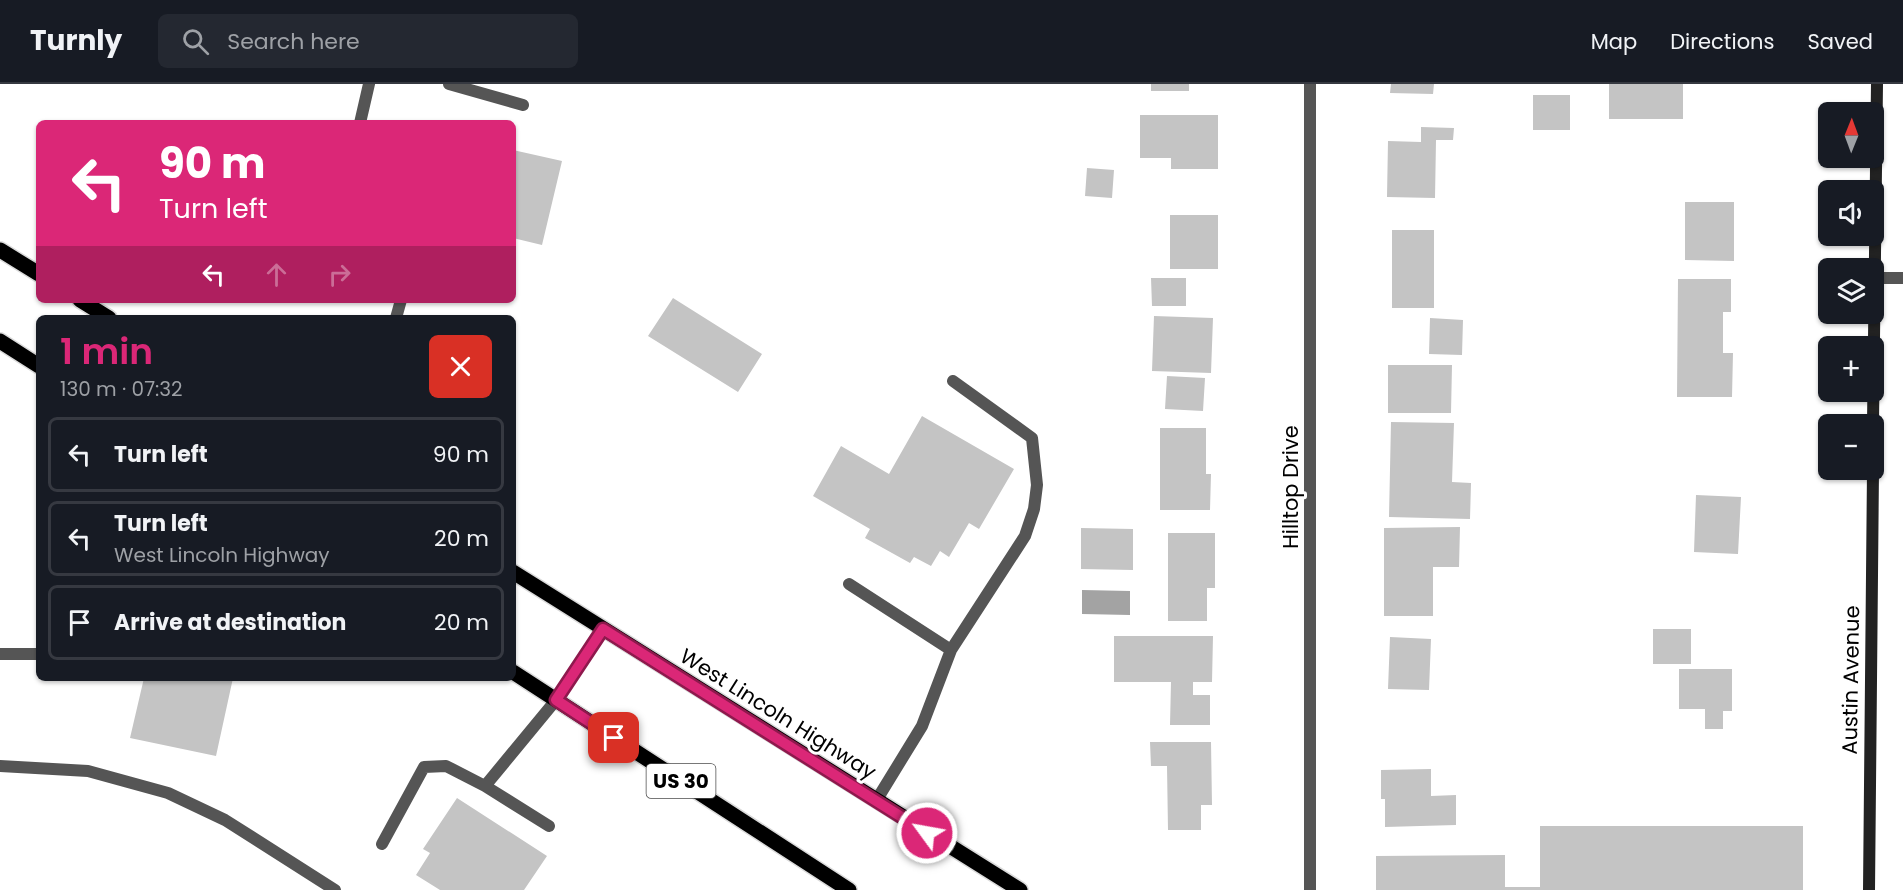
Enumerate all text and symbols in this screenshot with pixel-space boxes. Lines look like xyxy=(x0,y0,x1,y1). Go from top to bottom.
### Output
search box xyxy=(158,14,578,68)
text: Turnly xyxy=(30,21,122,60)
icon: search xyxy=(179,25,212,58)
text: Search here xyxy=(227,26,360,57)
text: Map xyxy=(1591,27,1637,56)
text: Directions xyxy=(1670,27,1774,56)
text: Saved xyxy=(1807,27,1873,56)
north arrow xyxy=(1818,102,1884,168)
map controls xyxy=(1818,102,1884,480)
text: 90 m xyxy=(159,134,266,193)
icon: left xyxy=(60,144,138,222)
button: sound xyxy=(1818,180,1884,246)
text: Turn left xyxy=(159,190,268,227)
icon: left xyxy=(197,258,230,291)
icon: ahead xyxy=(260,258,293,291)
icon: right xyxy=(323,258,356,291)
button: layers xyxy=(1818,258,1884,324)
text: 1 min xyxy=(60,326,153,377)
button: close xyxy=(429,335,492,398)
button: + xyxy=(1818,336,1884,402)
text: 130 m · 07:32 xyxy=(60,375,183,403)
button: − xyxy=(1818,414,1884,480)
street label: Hilltop Drive xyxy=(1276,425,1305,549)
icon: left xyxy=(63,438,96,471)
text: Turn left xyxy=(114,439,208,470)
text: 90 m xyxy=(433,439,489,470)
text: Turn left xyxy=(114,508,208,539)
icon: left xyxy=(63,522,96,555)
text: 20 m xyxy=(434,523,489,554)
text: West Lincoln Highway xyxy=(114,541,330,569)
street label: Austin Avenue xyxy=(1835,605,1866,755)
icon: arrive xyxy=(63,606,96,639)
text: Arrive at destination xyxy=(114,607,346,638)
text: 20 m xyxy=(434,607,489,638)
street label: West Lincoln Highway xyxy=(675,641,882,786)
pin xyxy=(588,712,639,763)
icon: arrive xyxy=(597,721,630,754)
road number: US 30 xyxy=(646,764,716,798)
position arrow xyxy=(895,801,959,865)

